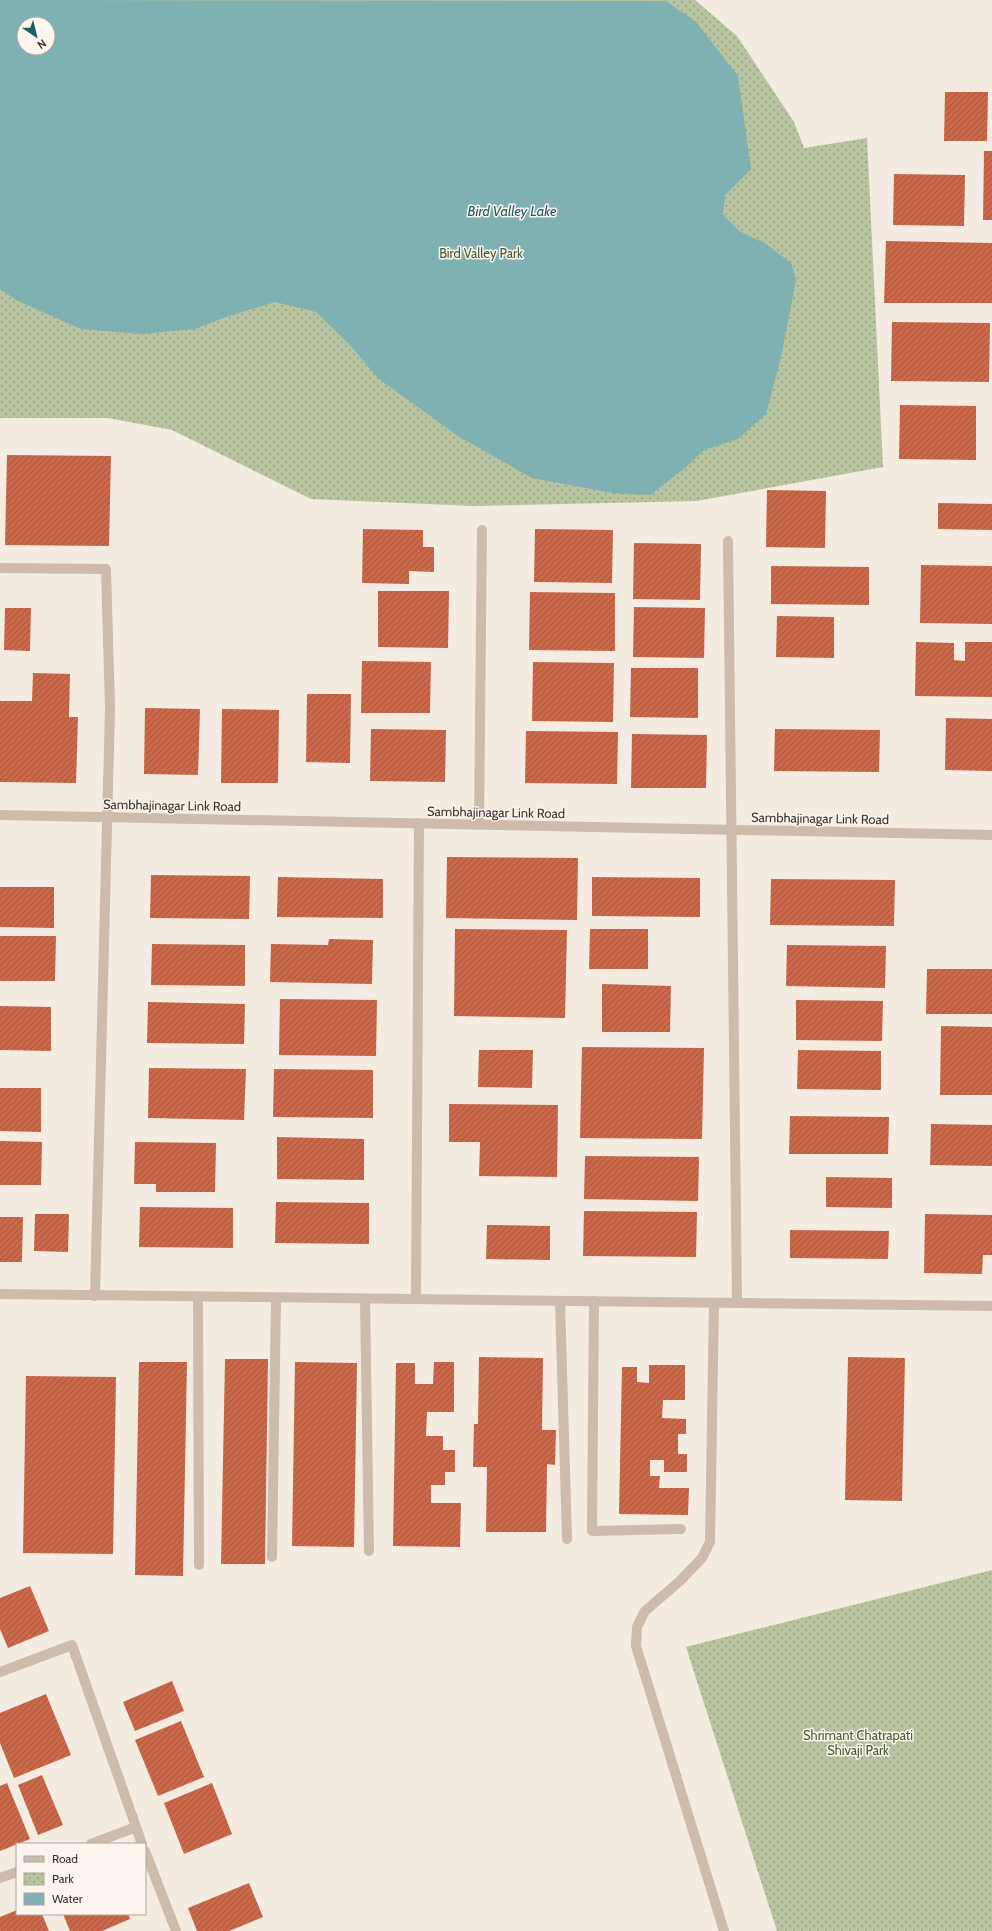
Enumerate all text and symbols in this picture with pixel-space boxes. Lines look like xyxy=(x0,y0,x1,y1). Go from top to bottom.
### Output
north arrow xyxy=(16,16,56,56)
text: N xyxy=(35,36,49,52)
water label: Bird Valley Lake xyxy=(468,202,557,220)
park label: Bird Valley Park xyxy=(439,245,523,261)
street label: Sambhajinagar Link Road xyxy=(103,796,241,815)
street label: Sambhajinagar Link Road xyxy=(427,803,565,822)
street label: Sambhajinagar Link Road xyxy=(751,809,889,828)
park label: Shrimant Chatrapati Shivaji Park xyxy=(803,1727,913,1759)
legend xyxy=(16,1843,146,1915)
text: Road xyxy=(52,1851,78,1866)
text: Park xyxy=(52,1871,74,1886)
text: Water xyxy=(52,1891,83,1906)

